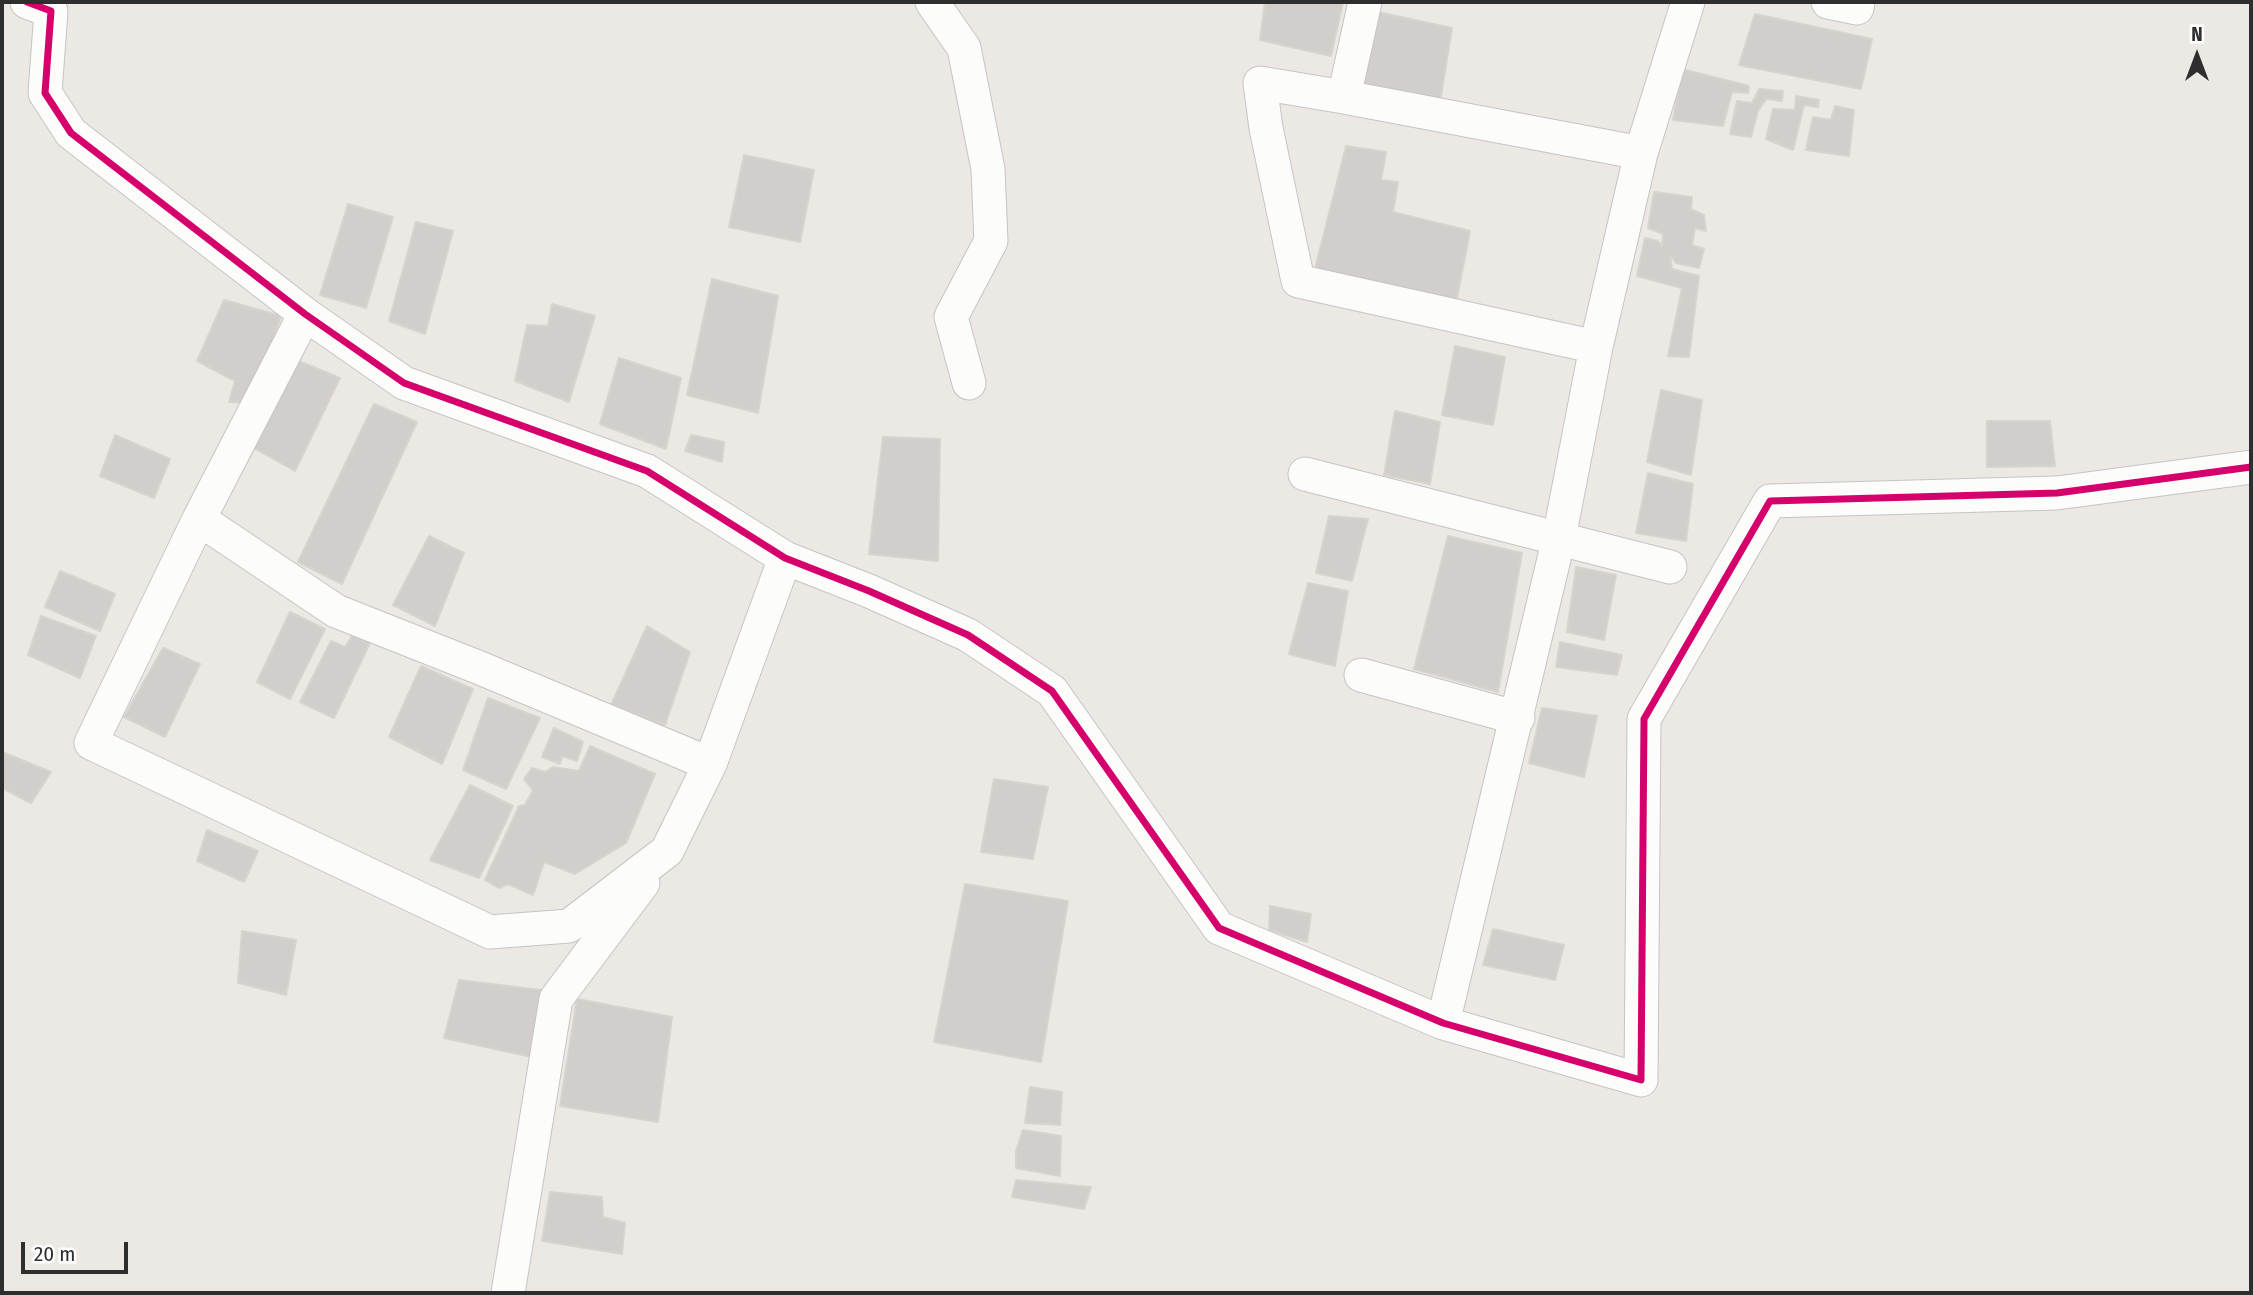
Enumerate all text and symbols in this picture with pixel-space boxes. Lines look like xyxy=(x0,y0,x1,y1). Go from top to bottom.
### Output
north arrow xyxy=(2162,21,2232,91)
text: N xyxy=(2191,23,2203,46)
scale bar xyxy=(24,1228,131,1272)
text: 20 m xyxy=(34,1241,75,1267)

